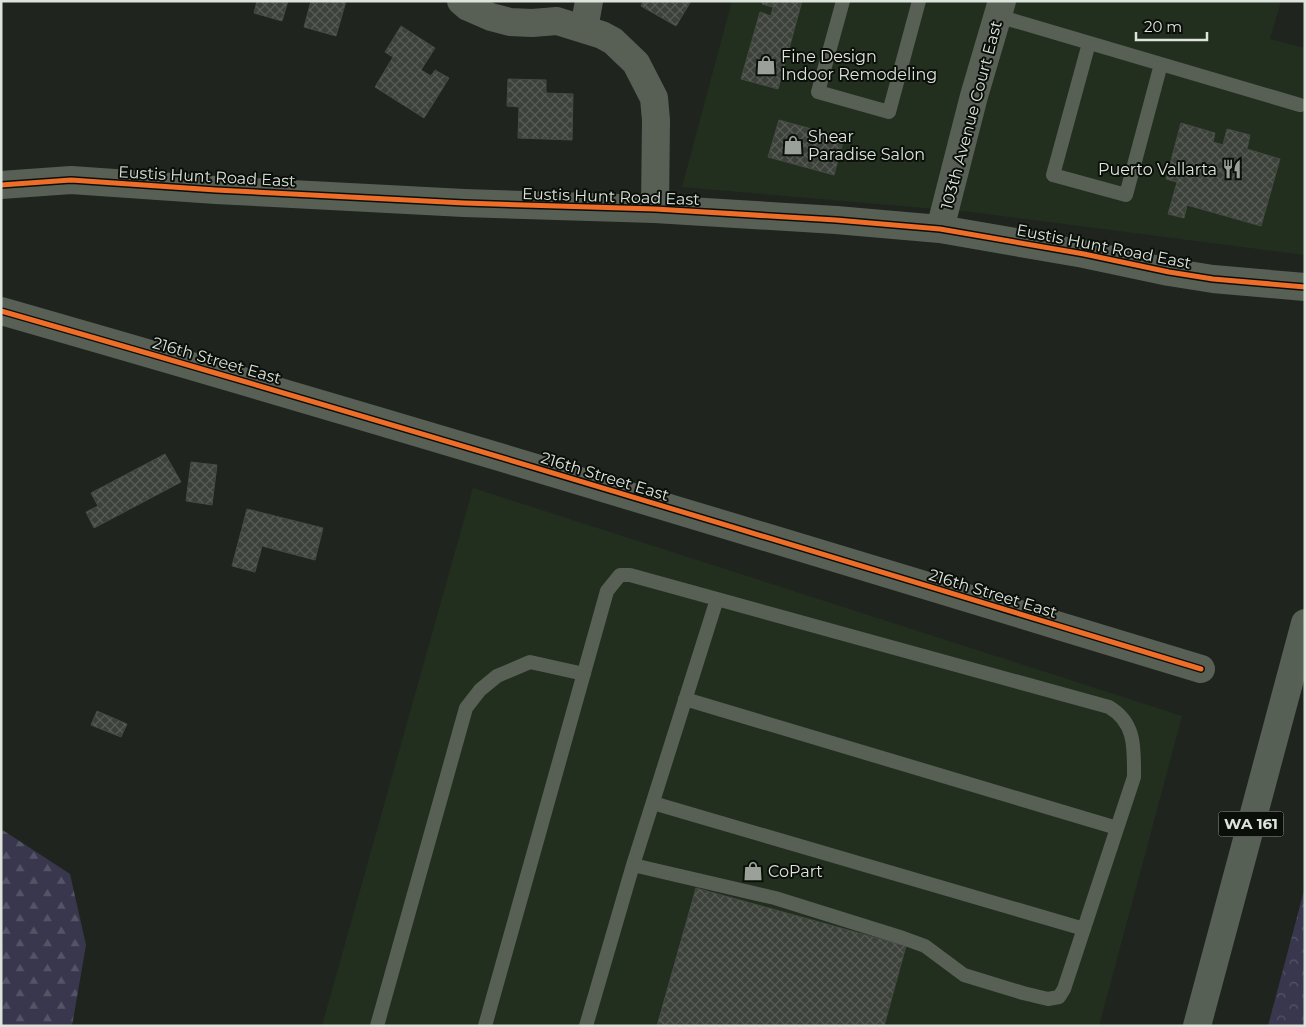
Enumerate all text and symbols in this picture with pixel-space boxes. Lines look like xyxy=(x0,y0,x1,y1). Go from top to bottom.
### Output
scale bar xyxy=(1136,10,1207,42)
text: 20 m xyxy=(1144,17,1182,36)
street label: 103th Avenue Court East xyxy=(937,18,1006,212)
place label: Fine Design Indoor Remodeling xyxy=(781,47,937,84)
shop icon: Fine Design Indoor Remodeling xyxy=(755,54,777,76)
place label: Shear Paradise Salon xyxy=(808,127,925,164)
shop icon: Shear Paradise Salon xyxy=(782,134,804,156)
restaurant icon: Puerto Vallarta xyxy=(1221,158,1243,180)
place label: Puerto Vallarta xyxy=(1098,160,1217,179)
street label: Eustis Hunt Road East xyxy=(118,162,297,191)
street label: Eustis Hunt Road East xyxy=(522,184,701,209)
street label: Eustis Hunt Road East xyxy=(1015,220,1193,273)
street label: 216th Street East xyxy=(150,333,284,388)
street label: 216th Street East xyxy=(538,448,672,505)
street label: 216th Street East xyxy=(926,565,1060,622)
road number: WA 161 xyxy=(1218,812,1284,836)
shop icon: CoPart xyxy=(742,860,764,882)
place label: CoPart xyxy=(768,862,823,881)

